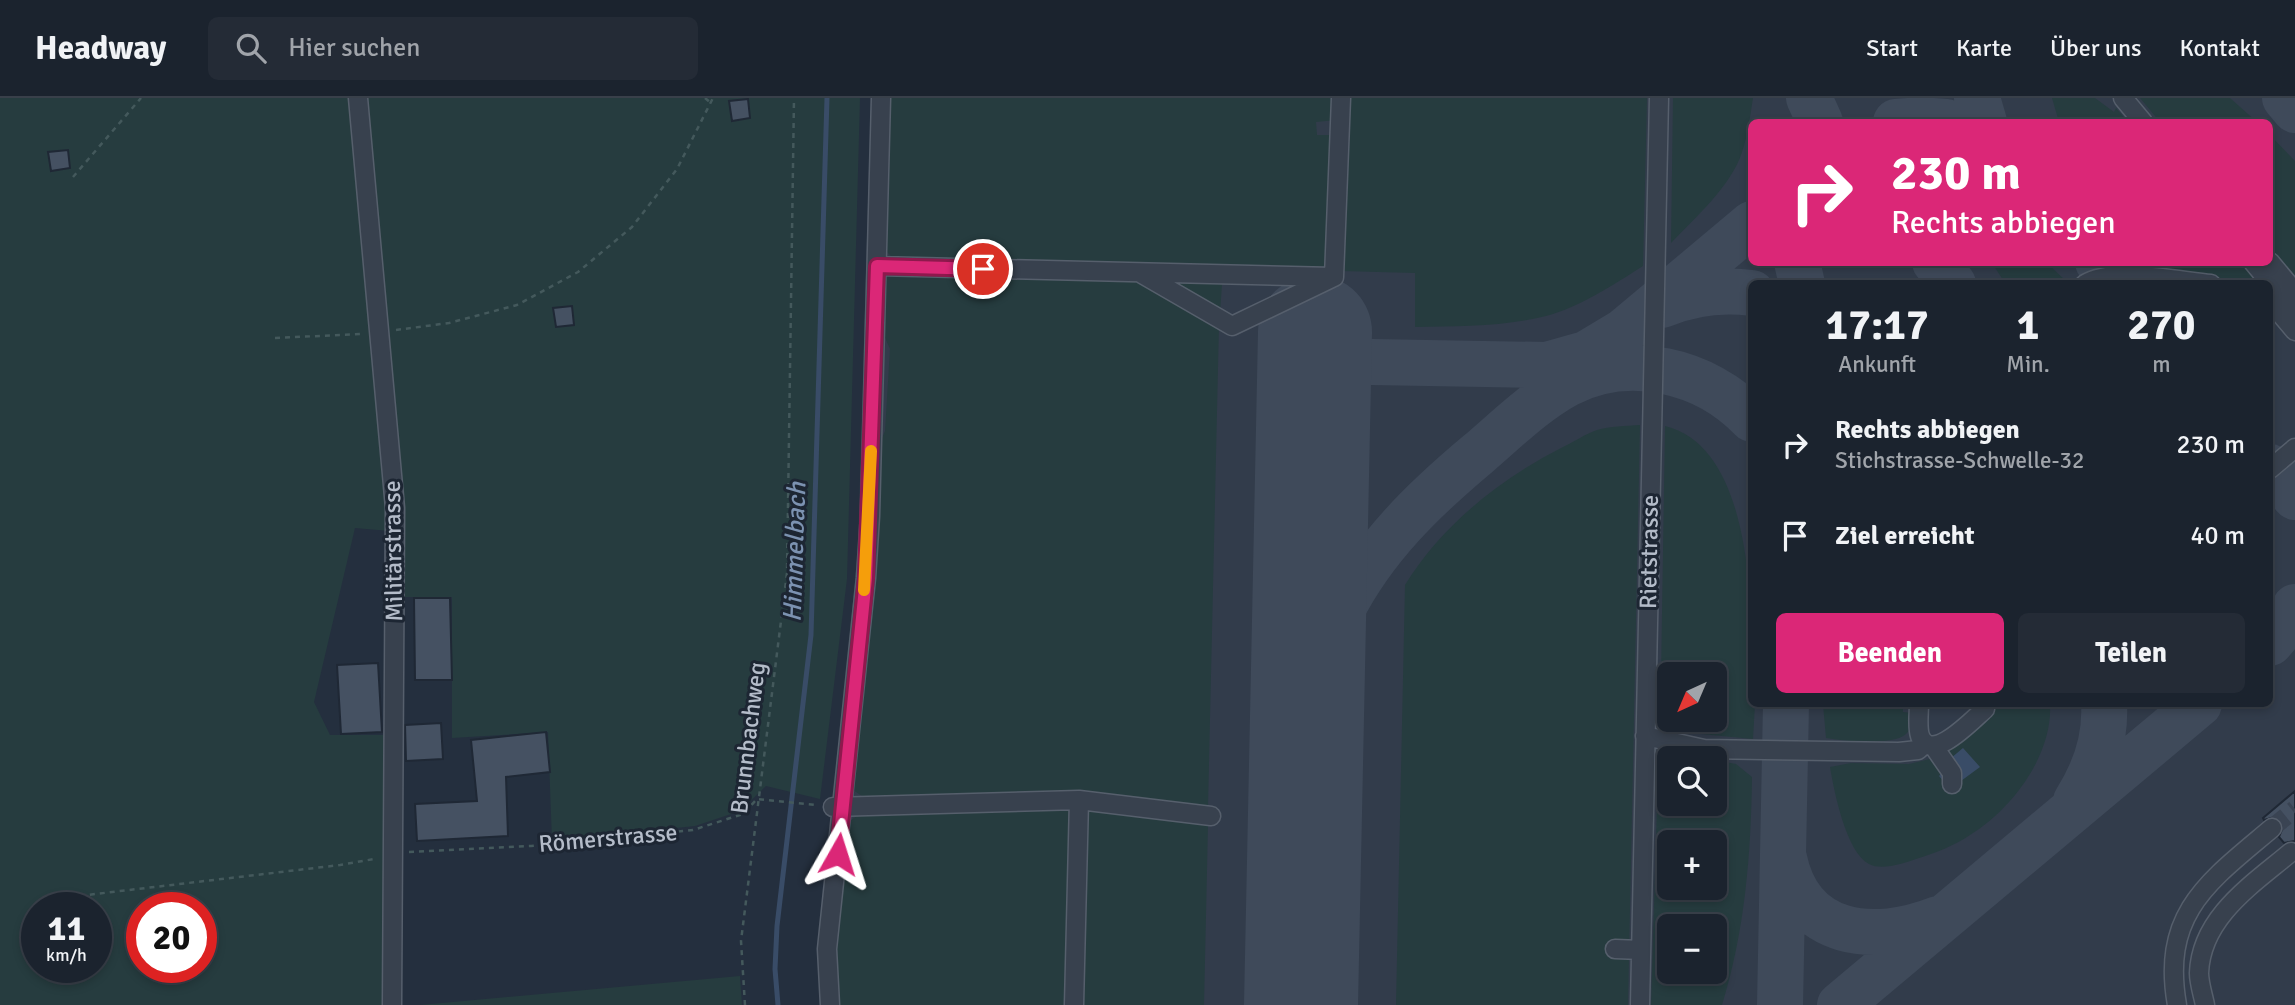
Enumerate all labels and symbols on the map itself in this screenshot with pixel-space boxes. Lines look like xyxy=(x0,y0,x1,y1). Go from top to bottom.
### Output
pin xyxy=(953,239,1013,299)
street label: Militärstrasse xyxy=(377,480,409,622)
water label: Himmelbach xyxy=(777,481,813,622)
street label: Rietstrasse xyxy=(1633,495,1665,609)
street label: Brunnbachweg xyxy=(724,660,772,816)
north arrow xyxy=(1657,662,1727,732)
street label: Römerstrasse xyxy=(537,817,679,859)
position arrow xyxy=(801,817,875,891)
speed limit sign: 20 xyxy=(126,892,217,983)

